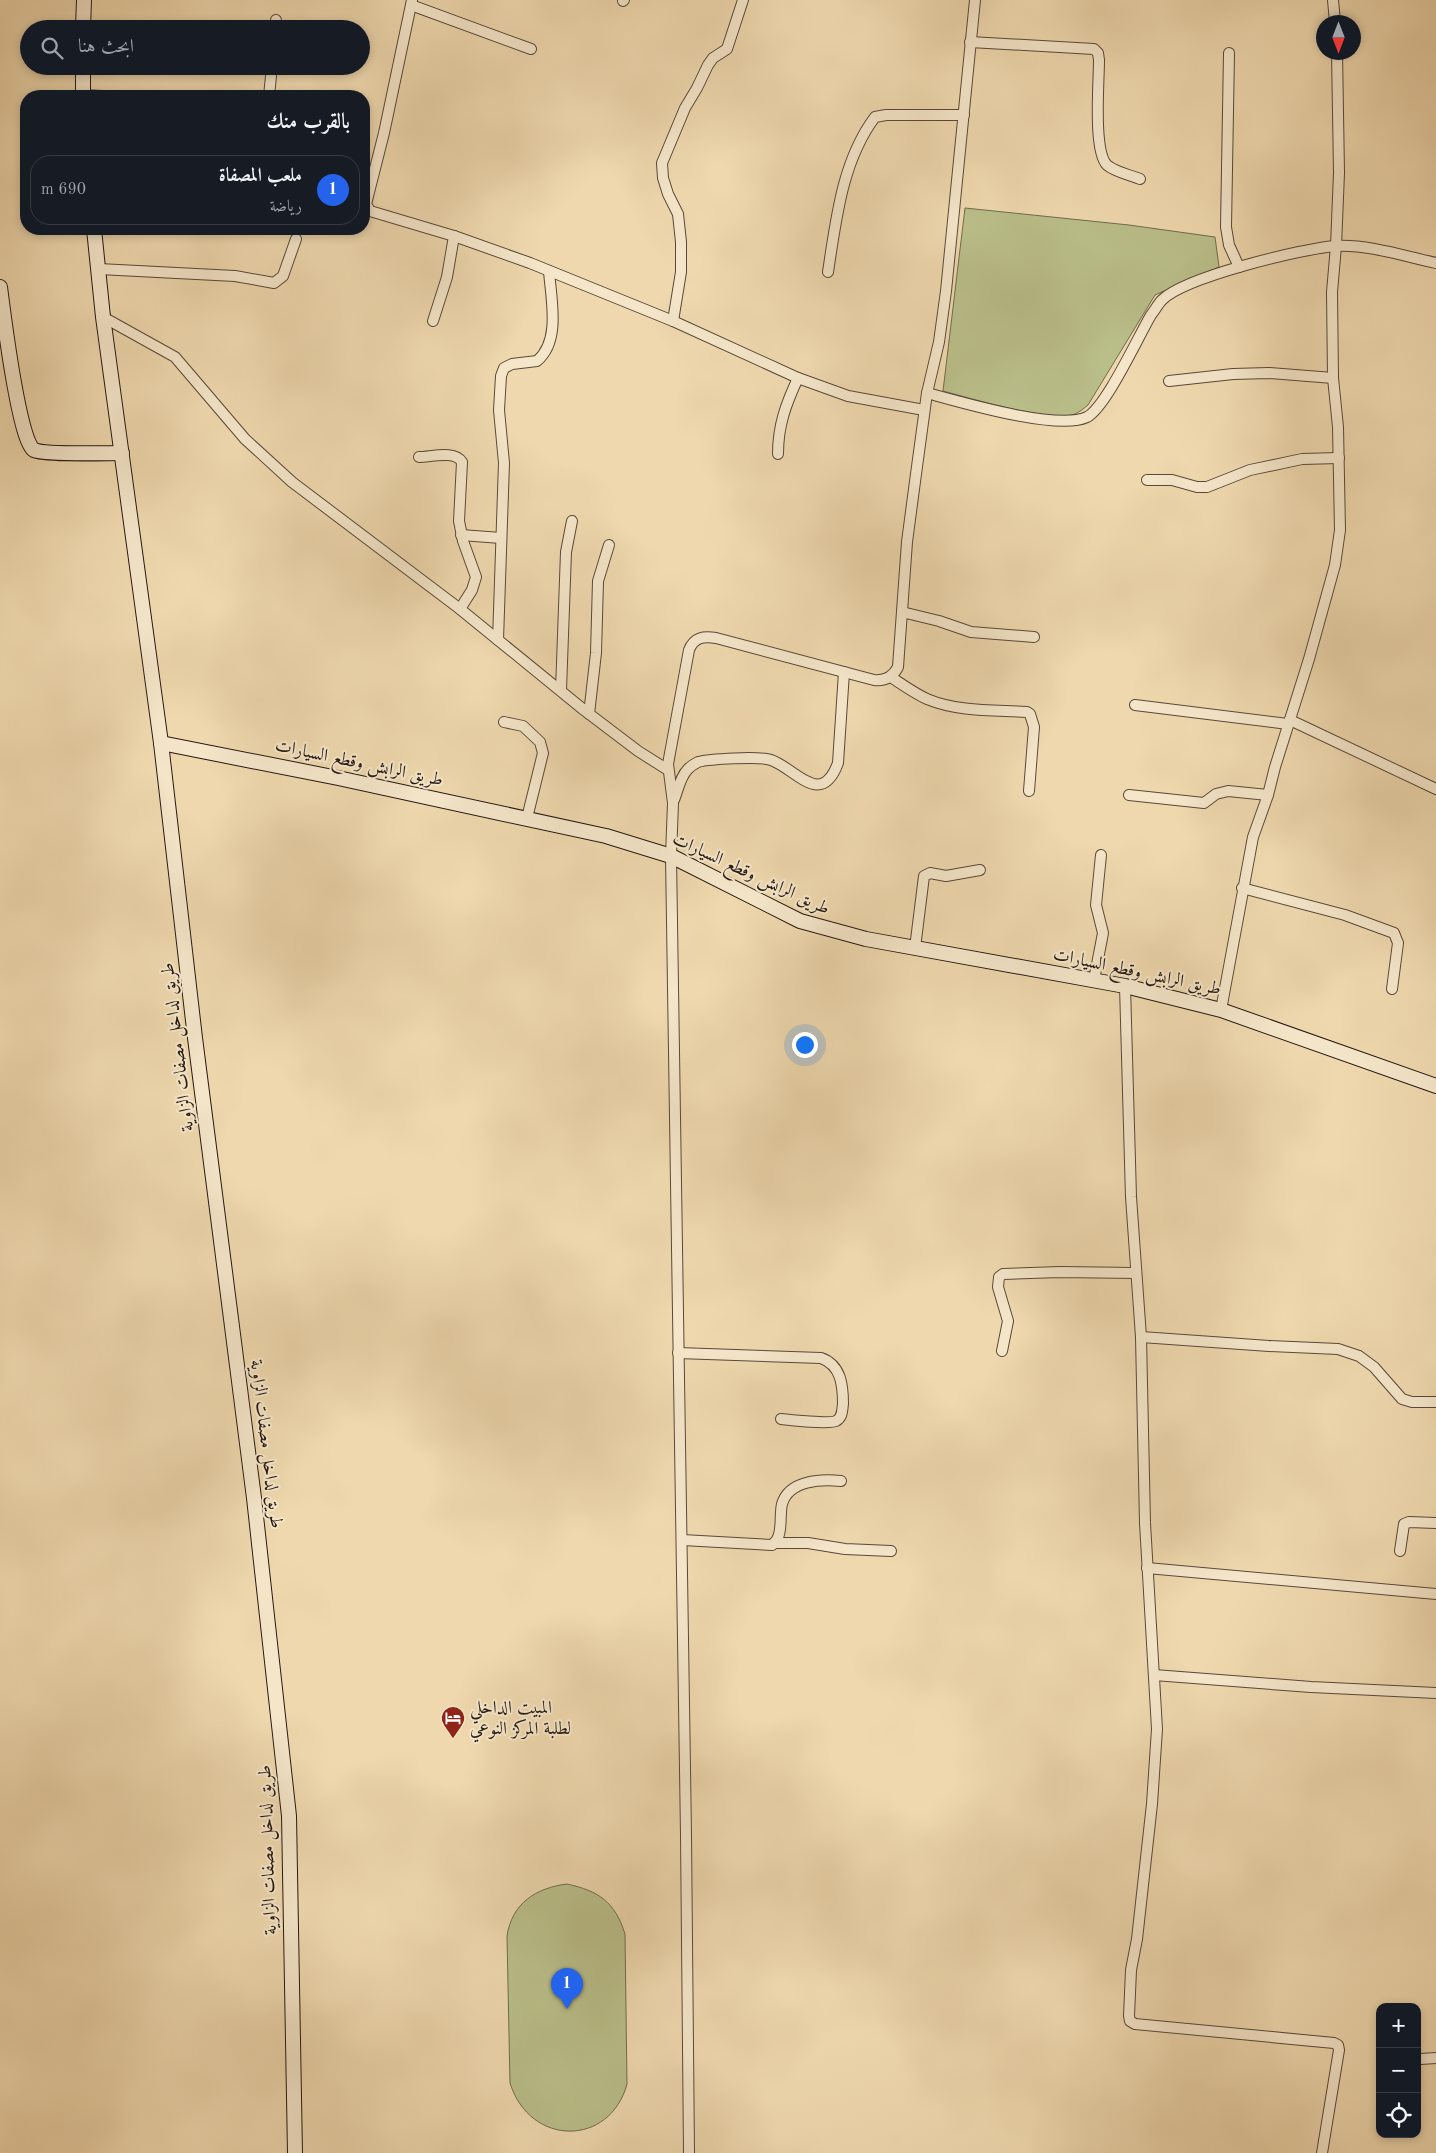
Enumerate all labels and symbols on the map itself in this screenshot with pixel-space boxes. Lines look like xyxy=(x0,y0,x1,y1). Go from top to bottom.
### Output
north arrow xyxy=(1316,15,1361,60)
street label: طريق الرابش وقطع السيارات xyxy=(272,736,445,795)
street label: طريق الرابش وقطع السيارات xyxy=(667,830,832,924)
street label: طريق الرابش وقطع السيارات xyxy=(1050,945,1223,1004)
street label: طريق لداخل مصفات الزاوية xyxy=(159,961,200,1132)
your location xyxy=(792,1032,818,1058)
street label: طريق لداخل مصفات الزاوية xyxy=(244,1359,285,1530)
place label: المبيت الداخلي لطلبة المركز النوعي xyxy=(470,1699,571,1743)
hotel icon: المبيت الداخلي لطلبة المركز النوعي xyxy=(440,1705,466,1739)
street label: طريق لداخل مصفات الزاوية xyxy=(256,1765,283,1935)
pin: 1 xyxy=(551,1968,583,2009)

